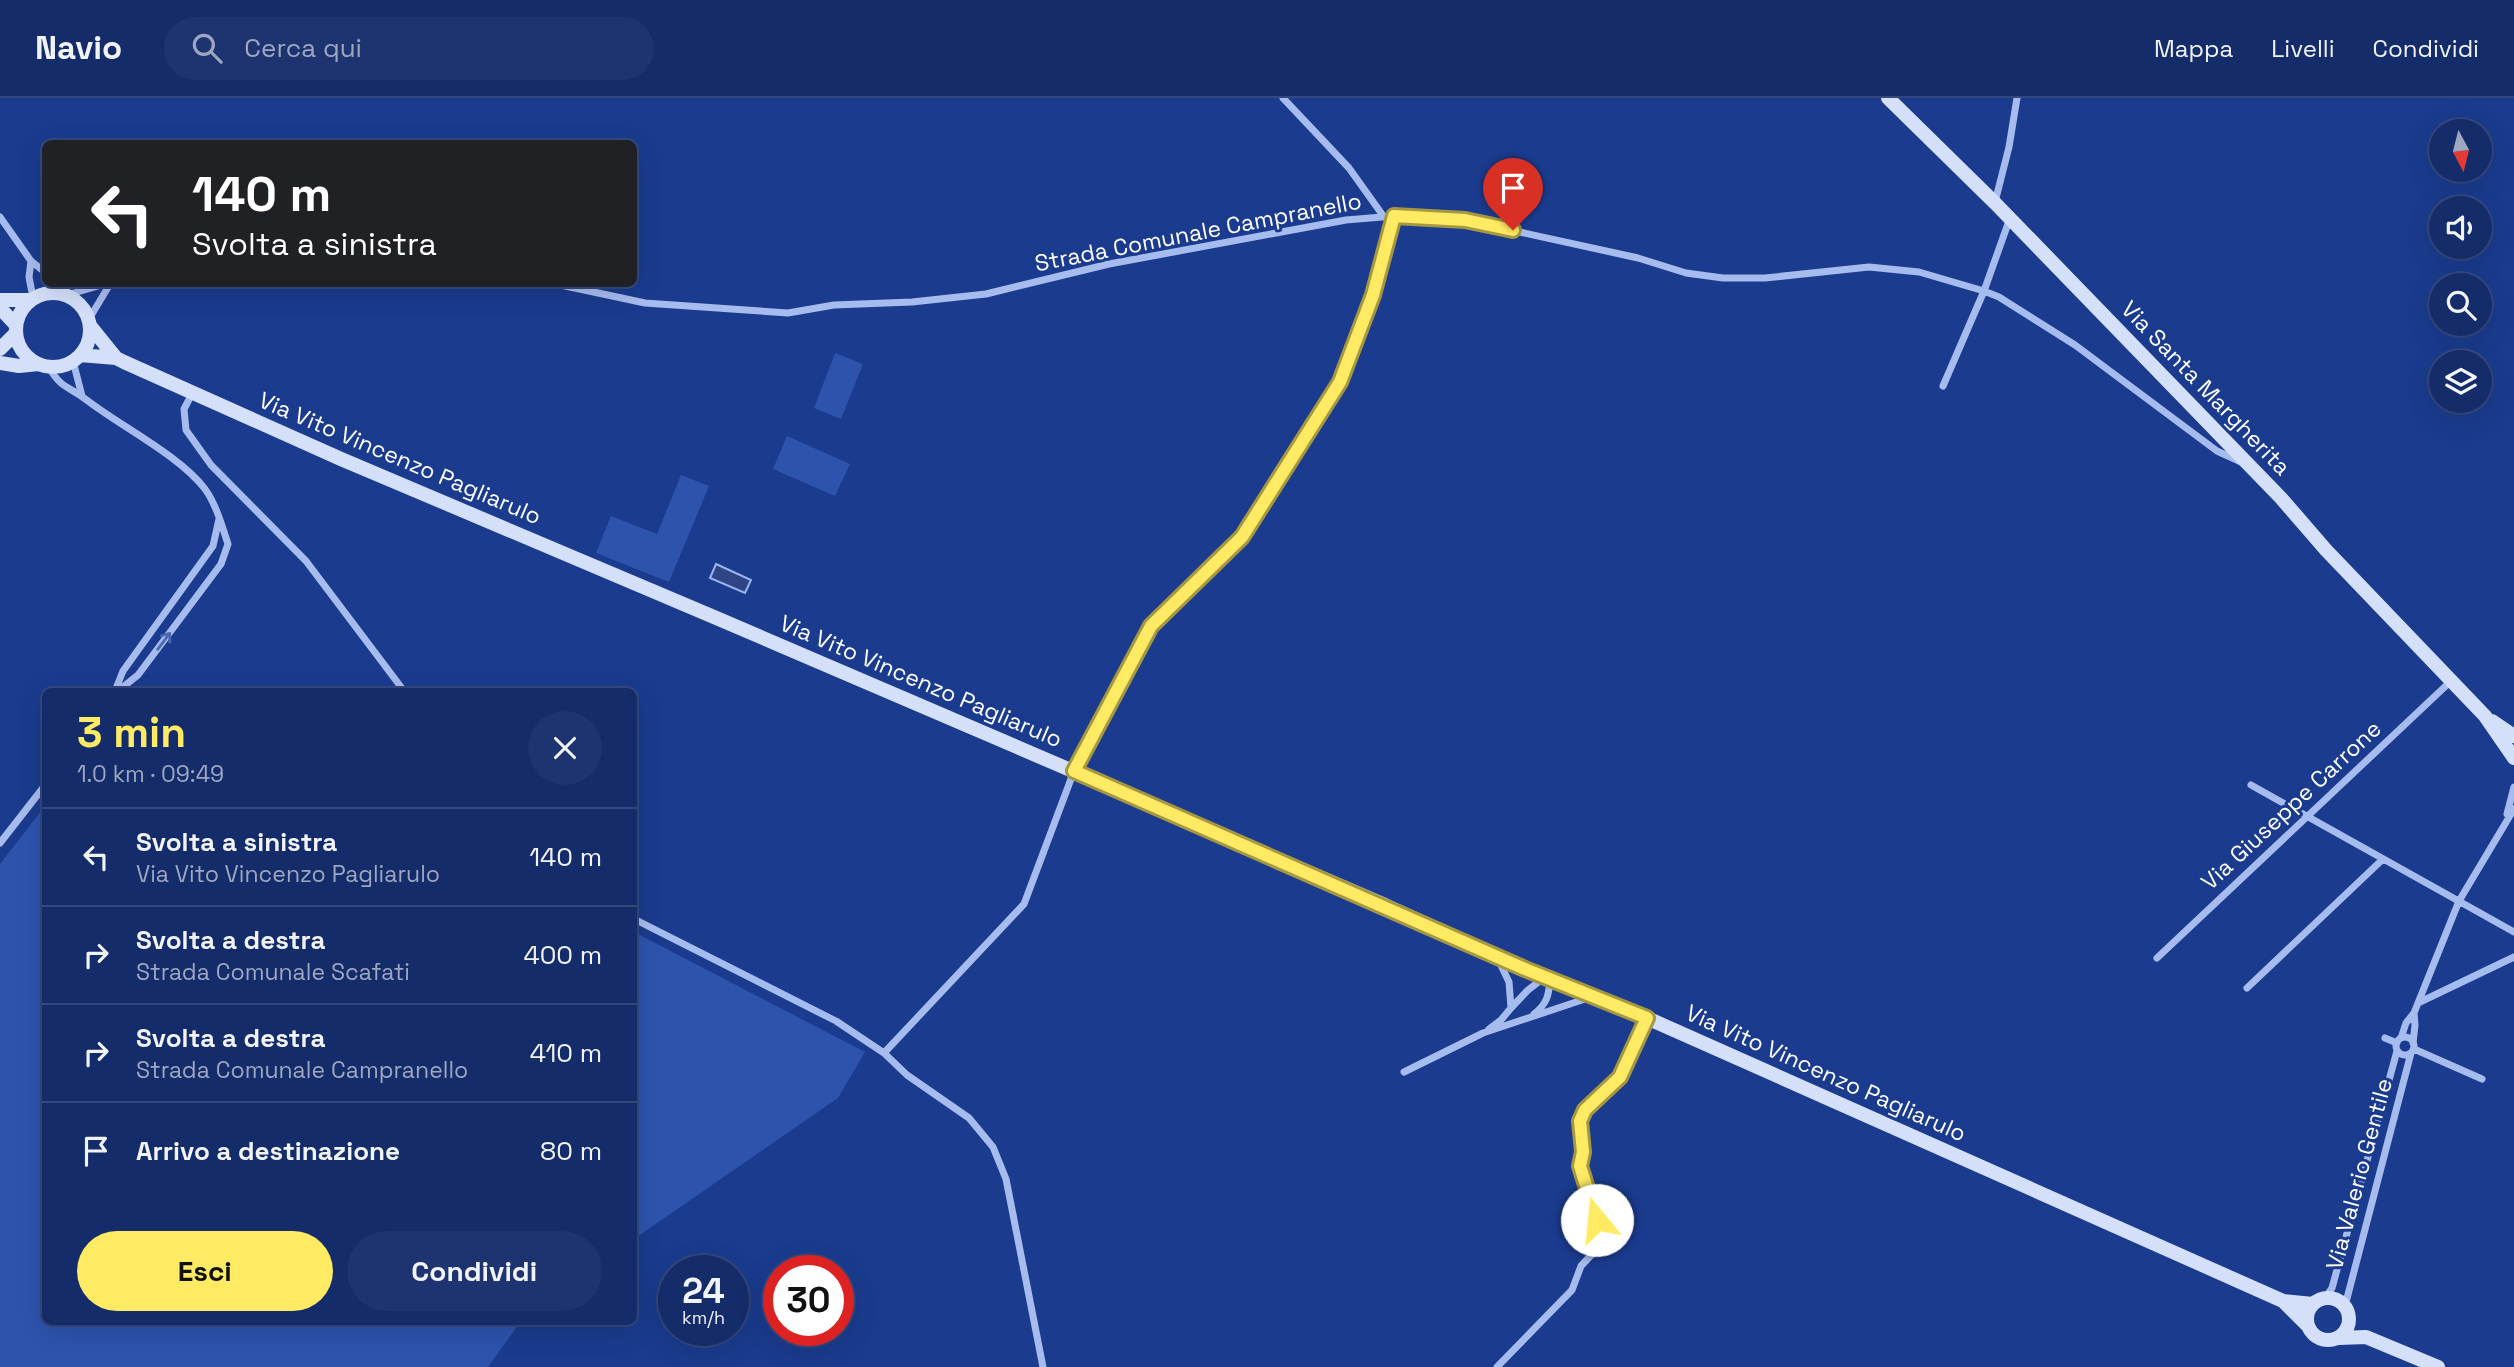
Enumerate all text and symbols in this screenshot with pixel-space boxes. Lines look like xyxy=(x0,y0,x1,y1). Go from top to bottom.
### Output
search box xyxy=(164,17,654,80)
text: Navio xyxy=(35,27,122,69)
icon: search xyxy=(188,29,226,67)
text: Cerca qui xyxy=(244,31,362,65)
text: Mappa xyxy=(2154,33,2233,64)
text: Livelli xyxy=(2271,33,2335,64)
text: Condividi xyxy=(2373,33,2479,64)
north arrow xyxy=(2429,119,2492,182)
map controls xyxy=(2429,119,2492,413)
pin xyxy=(1483,158,1543,230)
text: 140 m xyxy=(192,163,331,225)
icon: left xyxy=(77,168,168,259)
icon: arrive xyxy=(1494,169,1532,207)
street label: Strada Comunale Campranello xyxy=(1032,186,1364,278)
button: sound xyxy=(2429,196,2492,259)
text: Svolta a sinistra xyxy=(192,224,437,264)
button: search xyxy=(2429,273,2492,336)
street label: Via Santa Margherita xyxy=(2115,294,2297,482)
button: layers xyxy=(2429,350,2492,413)
street label: Via Vito Vincenzo Pagliarulo xyxy=(254,385,546,531)
street label: Via Vito Vincenzo Pagliarulo xyxy=(775,608,1067,754)
one-way arrow xyxy=(156,632,171,650)
text: 3 min xyxy=(77,706,186,759)
button: close xyxy=(528,711,602,785)
street label: Via Giuseppe Carrone xyxy=(2195,714,2387,896)
text: 1.0 km · 09:49 xyxy=(77,759,224,789)
text: Svolta a sinistra xyxy=(136,825,337,859)
icon: left xyxy=(77,838,115,876)
text: 140 m xyxy=(529,840,602,874)
text: Via Vito Vincenzo Pagliarulo xyxy=(136,859,440,889)
text: Svolta a destra xyxy=(136,923,325,957)
icon: right xyxy=(77,936,115,974)
text: 400 m xyxy=(523,938,602,972)
text: Strada Comunale Scafati xyxy=(136,957,410,987)
street label: Via Vito Vincenzo Pagliarulo xyxy=(1681,997,1971,1149)
text: Svolta a destra xyxy=(136,1021,325,1055)
icon: right xyxy=(77,1034,115,1072)
text: 410 m xyxy=(530,1036,602,1070)
text: Strada Comunale Campranello xyxy=(136,1055,468,1085)
street label: Via Valerio Gentile xyxy=(2319,1075,2399,1273)
icon: arrive xyxy=(77,1132,115,1170)
text: Arrivo a destinazione xyxy=(136,1134,400,1168)
text: 80 m xyxy=(540,1134,602,1168)
position arrow xyxy=(1560,1183,1634,1257)
button: Esci xyxy=(77,1231,333,1311)
button: Condividi xyxy=(347,1231,602,1311)
speed limit sign: 30 xyxy=(763,1255,854,1346)
text: 24 xyxy=(682,1269,725,1313)
text: km/h xyxy=(682,1306,725,1329)

